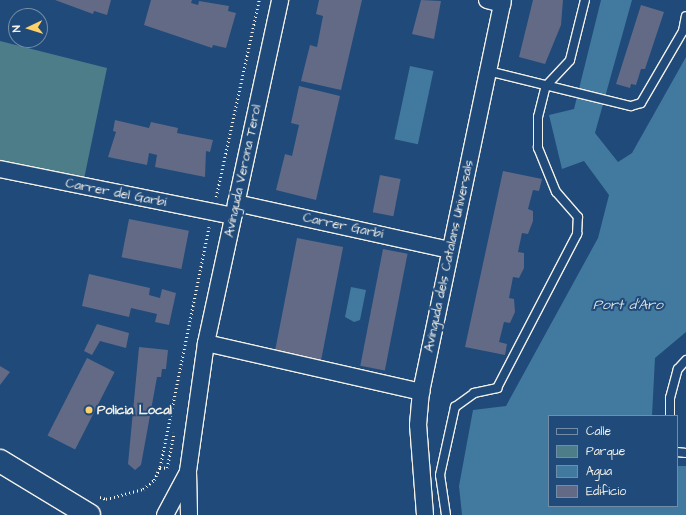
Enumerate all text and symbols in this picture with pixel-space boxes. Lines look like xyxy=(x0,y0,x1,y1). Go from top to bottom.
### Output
north arrow xyxy=(8,8,48,48)
text: N xyxy=(9,25,24,33)
street label: Avinguda Verona Terol xyxy=(221,103,265,239)
street label: Avinguda dels Catalans Universals xyxy=(421,159,477,353)
street label: Carrer del Garbí xyxy=(64,176,168,210)
street label: Carrer Garbí xyxy=(301,210,385,242)
water label: Port d'Aro xyxy=(593,297,663,313)
place label: Policia Local xyxy=(97,402,172,418)
marker: Policia Local xyxy=(84,405,94,415)
legend xyxy=(548,415,678,507)
text: Calle xyxy=(586,423,611,440)
text: Parque xyxy=(586,443,625,460)
text: Agua xyxy=(586,463,612,480)
text: Edificio xyxy=(586,483,626,500)

